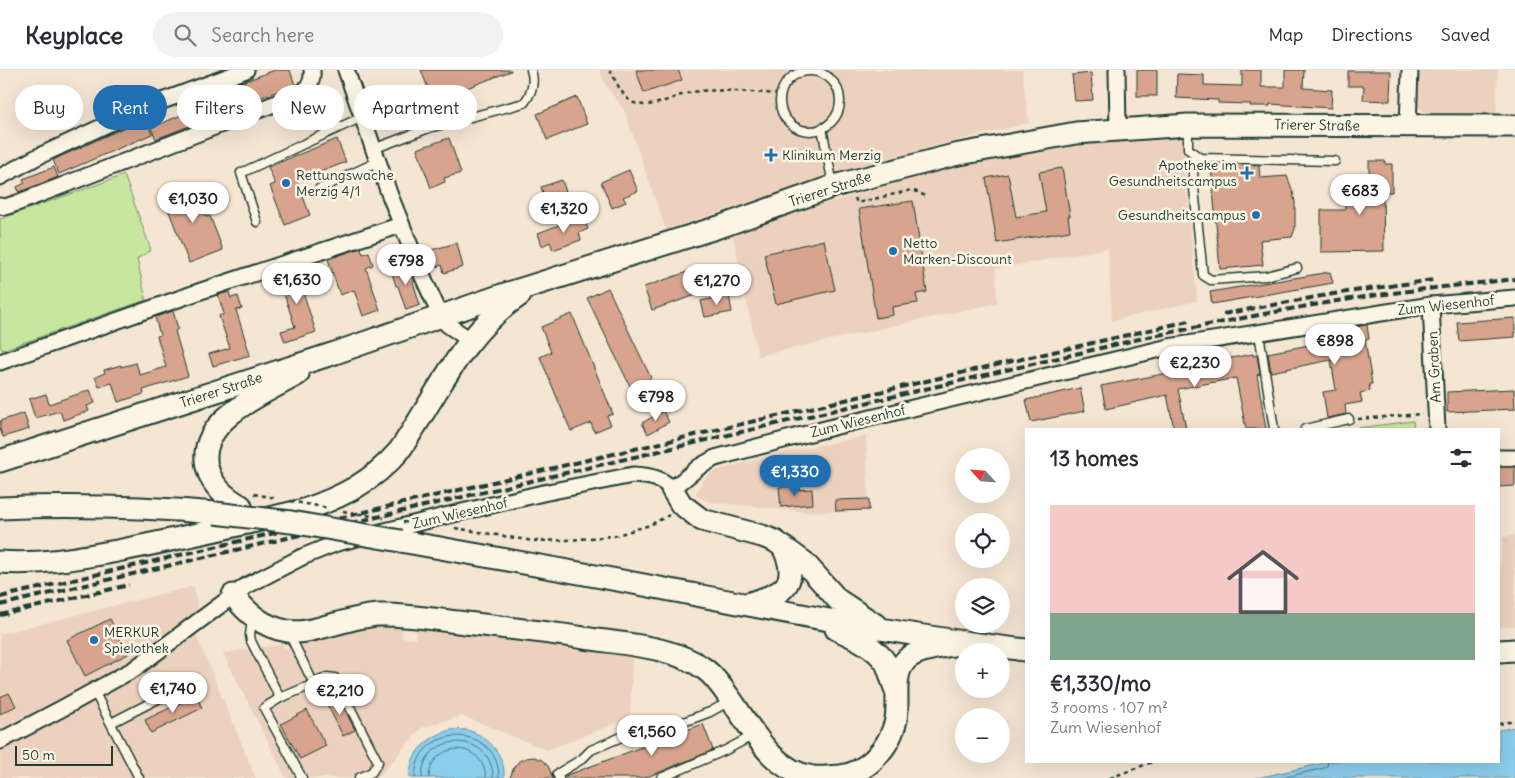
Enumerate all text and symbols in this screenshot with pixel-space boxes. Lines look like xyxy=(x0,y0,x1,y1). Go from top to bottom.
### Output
search box xyxy=(153,12,503,57)
text: Keyplace xyxy=(25,20,123,50)
icon: search xyxy=(171,21,199,49)
text: Search here xyxy=(211,23,314,47)
text: Map xyxy=(1268,23,1303,46)
text: Directions xyxy=(1331,23,1413,46)
text: Saved xyxy=(1441,23,1490,46)
chip: Buy xyxy=(15,85,83,130)
chip: Rent xyxy=(93,85,167,130)
chip: Filters xyxy=(177,85,262,130)
chip: New xyxy=(272,85,344,130)
chip: Apartment xyxy=(354,85,477,130)
street label: Trierer Straße xyxy=(1274,115,1360,135)
place label: Klinikum Merzig xyxy=(782,146,881,164)
marker: Klinikum Merzig xyxy=(764,148,778,162)
place label: Apotheke im Gesundheitscampus xyxy=(1109,156,1237,190)
place label: Rettungswache Merzig 4/1 xyxy=(296,166,394,200)
street label: Trierer Straße xyxy=(787,167,873,211)
marker: Apotheke im Gesundheitscampus xyxy=(1241,167,1253,179)
pin: €683 xyxy=(1330,174,1390,216)
marker: Rettungswache Merzig 4/1 xyxy=(280,177,292,189)
text: €683 xyxy=(1341,180,1379,200)
pin: €1,030 xyxy=(152,182,234,224)
text: €1,030 xyxy=(168,188,218,208)
pin: €1,320 xyxy=(523,191,605,234)
text: €1,320 xyxy=(540,198,588,218)
place label: Gesundheitscampus xyxy=(1118,206,1246,224)
marker: Gesundheitscampus xyxy=(1250,209,1262,221)
place label: Netto Marken-Discount xyxy=(903,234,1012,268)
pin: €798 xyxy=(376,244,436,286)
marker: Netto Marken-Discount xyxy=(887,245,899,257)
text: €798 xyxy=(388,250,424,270)
pin: €1,630 xyxy=(256,262,338,305)
pin: €1,270 xyxy=(676,264,758,306)
text: €1,630 xyxy=(273,269,321,289)
text: €1,270 xyxy=(694,270,740,290)
street label: Zum Wiesenhof xyxy=(1397,291,1496,319)
pin: €898 xyxy=(1305,324,1365,366)
text: €898 xyxy=(1316,330,1354,350)
street label: Am Graben xyxy=(1423,331,1445,403)
pin: €2,230 xyxy=(1154,346,1236,388)
text: €2,230 xyxy=(1170,352,1220,372)
street label: Trierer Straße xyxy=(178,368,264,412)
pin: €798 xyxy=(626,380,686,422)
text: €798 xyxy=(638,386,674,406)
street label: Zum Wiesenhof xyxy=(809,400,908,442)
icon: filters xyxy=(1447,444,1475,472)
text: 13 homes xyxy=(1050,445,1138,472)
north arrow xyxy=(955,448,1010,502)
map controls xyxy=(955,448,1010,763)
pin: €1,330 xyxy=(754,454,836,497)
text: €1,330 xyxy=(771,461,819,481)
street label: Zum Wiesenhof xyxy=(411,493,510,533)
button: locate xyxy=(955,513,1010,568)
icon: home xyxy=(1218,537,1308,627)
button: layers xyxy=(955,578,1010,633)
place label: MERKUR Spielothek xyxy=(104,623,169,657)
marker: MERKUR Spielothek xyxy=(88,634,100,646)
button: + xyxy=(955,643,1010,698)
text: €1,330/mo xyxy=(1050,670,1151,697)
pin: €1,740 xyxy=(132,672,214,714)
pin: €2,210 xyxy=(299,674,381,716)
text: €1,740 xyxy=(149,678,197,698)
text: €2,210 xyxy=(316,680,364,700)
text: 3 rooms · 107 m² xyxy=(1050,697,1168,717)
button: − xyxy=(955,708,1010,763)
pin: €1,560 xyxy=(611,714,693,757)
text: Zum Wiesenhof xyxy=(1050,717,1161,737)
text: €1,560 xyxy=(628,721,676,741)
scale bar xyxy=(15,743,112,766)
text: 50 m xyxy=(22,746,55,764)

